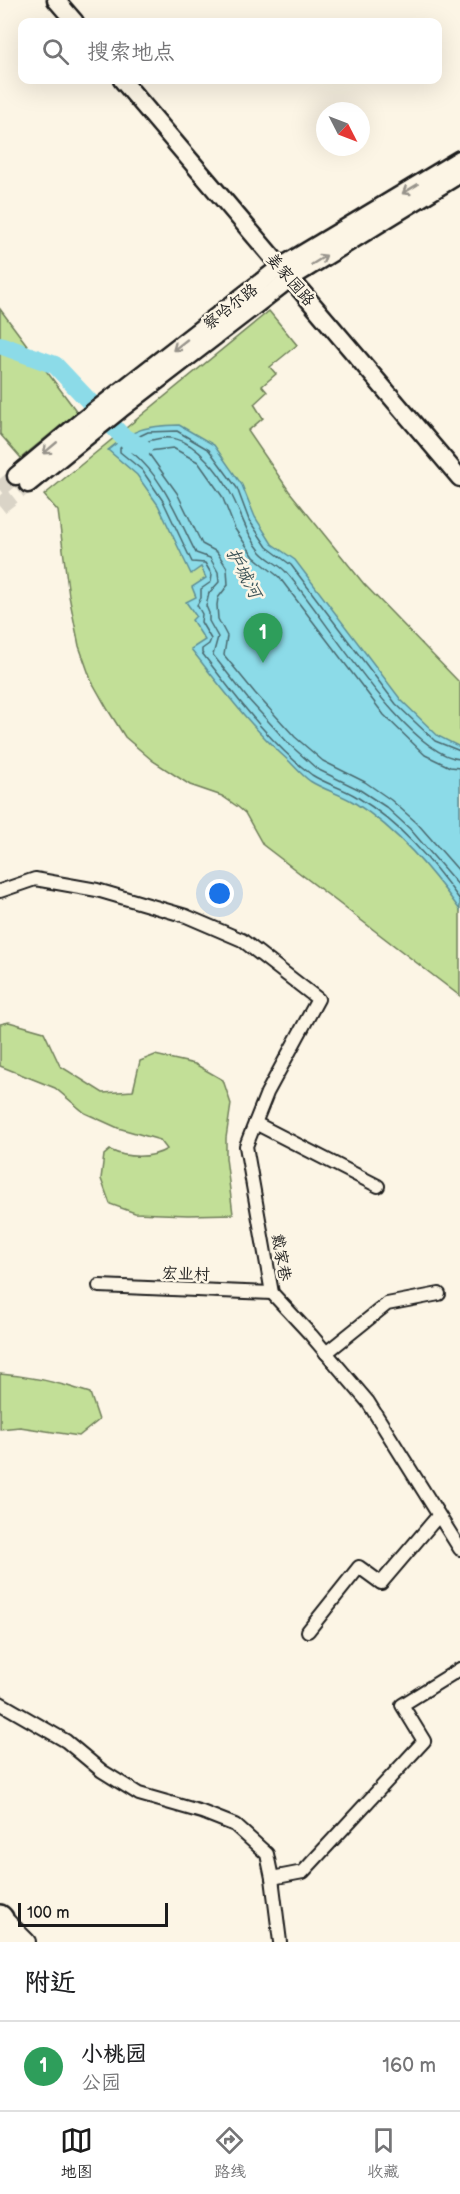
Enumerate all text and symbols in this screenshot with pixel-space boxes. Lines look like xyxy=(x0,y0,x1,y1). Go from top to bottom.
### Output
search box xyxy=(18,18,442,84)
icon: search xyxy=(39,35,72,68)
text: 搜索地点 xyxy=(87,39,175,66)
north arrow xyxy=(316,102,370,156)
one-way arrow xyxy=(402,183,419,195)
street label: 姜家园路 xyxy=(262,250,318,310)
one-way arrow xyxy=(310,254,327,266)
street label: 察哈尔路 xyxy=(200,280,262,334)
one-way arrow xyxy=(172,339,188,352)
one-way arrow xyxy=(43,441,58,455)
water label: 护城河 xyxy=(222,544,267,605)
pin: 1 xyxy=(244,614,282,663)
your location xyxy=(205,879,234,908)
street label: 戴家巷 xyxy=(267,1232,294,1283)
street label: 宏业村 xyxy=(162,1264,210,1285)
scale bar xyxy=(18,1900,168,1928)
text: 100 m xyxy=(27,1904,70,1923)
text: 附近 xyxy=(24,1968,76,1999)
text: 小桃园 xyxy=(81,2041,147,2068)
text: 1 xyxy=(39,2054,48,2078)
text: 160 m xyxy=(382,2054,436,2078)
text: 公园 xyxy=(81,2071,121,2095)
tab: 地图 xyxy=(60,2124,93,2182)
tab: 路线 xyxy=(213,2124,246,2182)
tab: 收藏 xyxy=(367,2124,400,2182)

